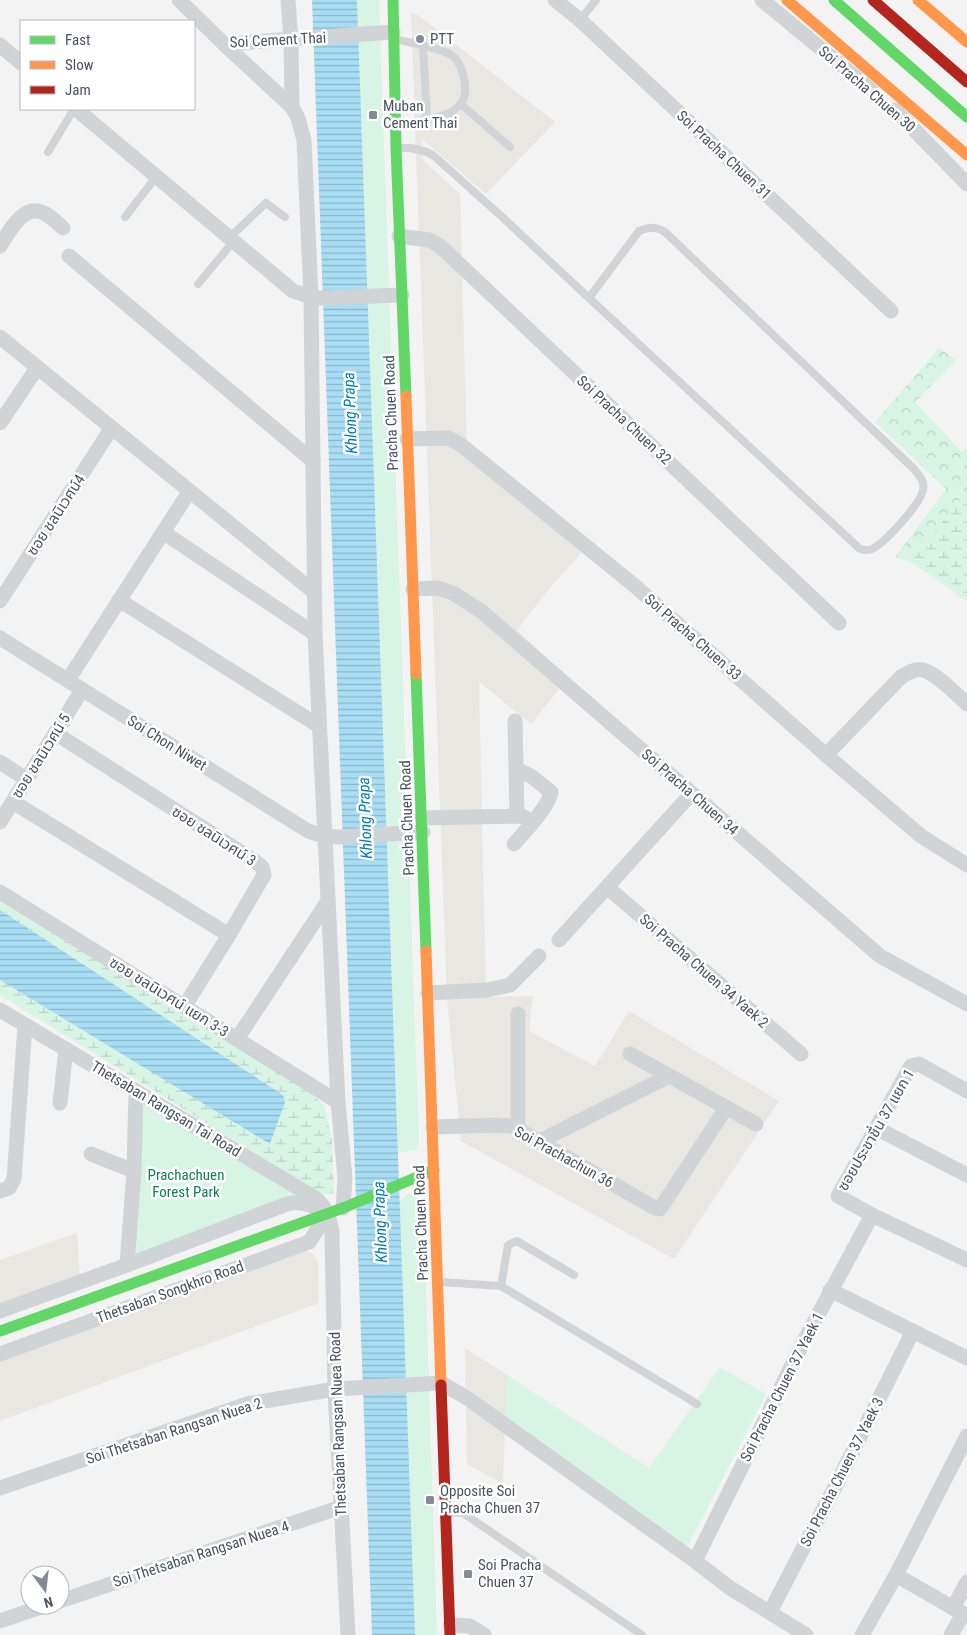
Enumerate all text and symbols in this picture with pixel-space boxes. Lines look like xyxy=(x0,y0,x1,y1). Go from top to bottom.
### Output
legend xyxy=(20,20,195,110)
street label: Soi Cement Thai xyxy=(229,28,327,52)
place label: PTT xyxy=(430,30,454,48)
text: Fast xyxy=(65,31,90,49)
marker: PTT xyxy=(414,33,426,45)
street label: Soi Pracha Chuen 30 xyxy=(815,42,919,136)
text: Slow xyxy=(65,56,94,74)
text: Jam xyxy=(65,81,91,99)
place label: Muban Cement Thai xyxy=(383,97,457,132)
street label: Soi Pracha Chuen 31 xyxy=(673,107,775,203)
marker: Muban Cement Thai xyxy=(367,109,379,121)
street label: Pracha Chuen Road xyxy=(380,355,402,471)
water label: Khlong Prapa xyxy=(339,372,361,454)
street label: Soi Pracha Chuen 32 xyxy=(573,372,675,468)
street label: ซอย ชลนิเวศน์4 xyxy=(23,471,89,559)
street label: Soi Pracha Chuen 33 xyxy=(641,590,745,684)
street label: ซอย ชลนิเวศน์ 5 xyxy=(8,710,74,802)
street label: Soi Chon Niwet xyxy=(124,711,210,775)
street label: Soi Pracha Chuen 34 xyxy=(638,745,742,839)
street label: Pracha Chuen Road xyxy=(396,760,418,876)
water label: Khlong Prapa xyxy=(354,777,376,859)
street label: ซอย ชลนิเวศน์ 3 xyxy=(169,802,259,870)
street label: Soi Pracha Chuen 34 Yaek 2 xyxy=(636,910,772,1032)
street label: ซอย ชลนิเวศน์ แยก 3-3 xyxy=(106,953,232,1041)
street label: Thetsaban Rangsan Tai Road xyxy=(88,1057,244,1161)
street label: ซอยประชาชื่น 37 แยก 1 xyxy=(832,1065,918,1194)
street label: Soi Prachachun 36 xyxy=(511,1122,617,1192)
street label: Pracha Chuen Road xyxy=(410,1165,432,1281)
park label: Prachachuen Forest Park xyxy=(148,1166,224,1201)
water label: Khlong Prapa xyxy=(369,1181,391,1263)
street label: Thetsaban Songkhro Road xyxy=(94,1257,246,1327)
street label: Soi Pracha Chuen 37 Yaek 1 xyxy=(737,1309,827,1465)
street label: Thetsaban Rangsan Nuea Road xyxy=(326,1331,350,1517)
street label: Soi Thetsaban Rangsan Nuea 2 xyxy=(84,1394,264,1468)
street label: Soi Pracha Chuen 37 Yaek 3 xyxy=(797,1394,887,1550)
place label: Opposite Soi Pracha Chuen 37 xyxy=(440,1482,540,1517)
marker: Opposite Soi Pracha Chuen 37 xyxy=(424,1494,436,1506)
street label: Soi Thetsaban Rangsan Nuea 4 xyxy=(111,1517,291,1591)
place label: Soi Pracha Chuen 37 xyxy=(478,1556,541,1591)
north arrow xyxy=(20,1565,70,1615)
marker: Soi Pracha Chuen 37 xyxy=(462,1568,474,1580)
text: N xyxy=(42,1594,55,1611)

